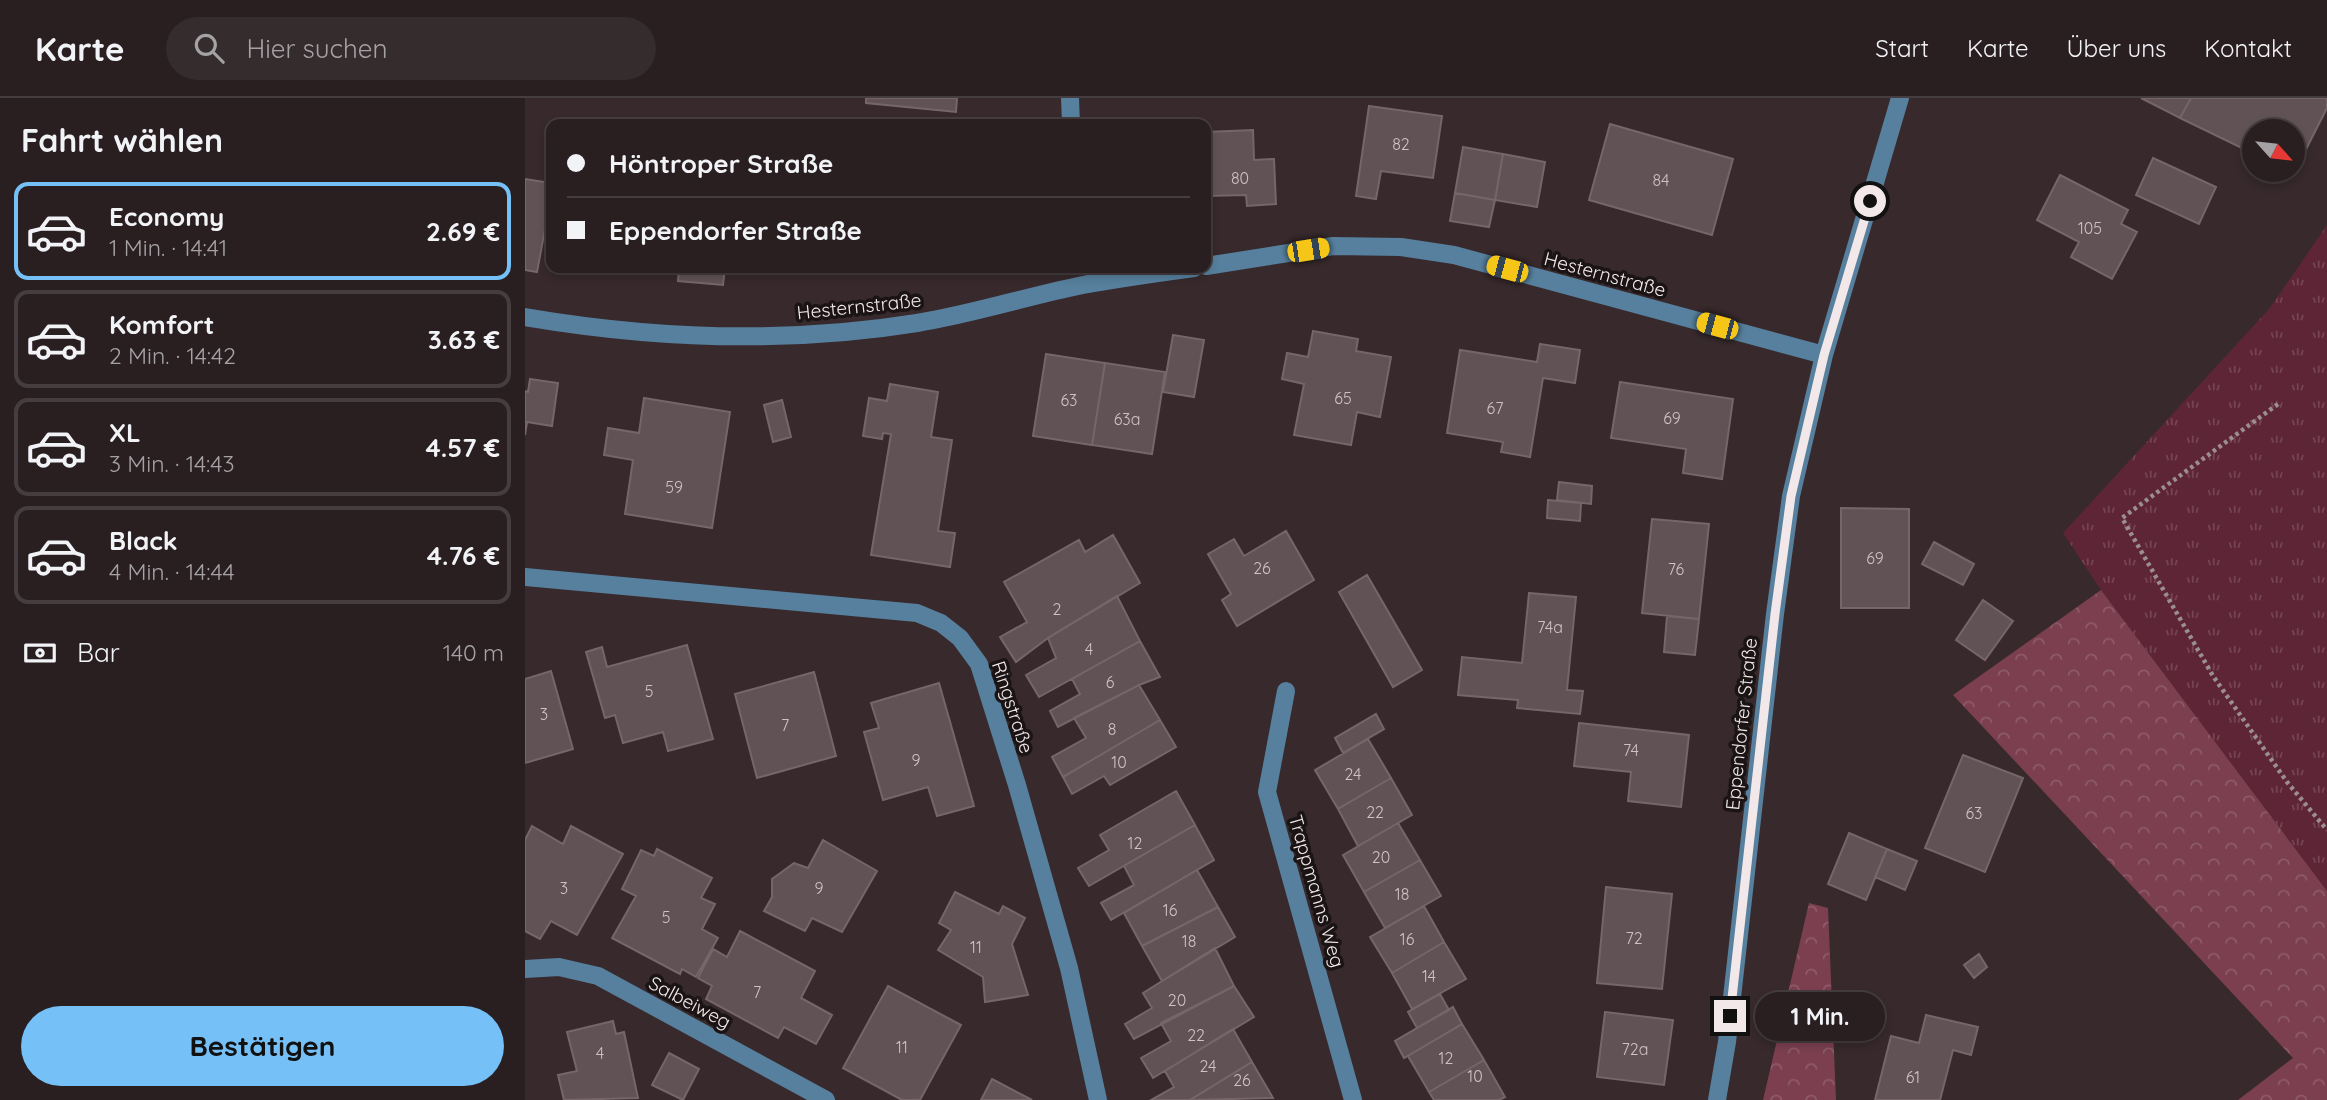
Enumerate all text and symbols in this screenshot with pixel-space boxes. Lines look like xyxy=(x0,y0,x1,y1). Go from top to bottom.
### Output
search box xyxy=(166,17,656,80)
text: Karte xyxy=(35,28,124,69)
icon: search xyxy=(190,29,228,67)
text: Hier suchen xyxy=(246,32,388,65)
text: Start xyxy=(1875,33,1929,63)
text: Karte xyxy=(1967,33,2028,63)
text: Über uns xyxy=(2066,33,2166,63)
text: Kontakt xyxy=(2204,33,2292,63)
north arrow xyxy=(2242,119,2305,182)
map controls xyxy=(2242,119,2305,182)
text: Fahrt wählen xyxy=(21,120,223,160)
house number: 82 xyxy=(1392,134,1410,154)
text: Höntroper Straße xyxy=(609,147,833,180)
house number: 80 xyxy=(1231,168,1249,188)
house number: 84 xyxy=(1652,170,1670,190)
route start xyxy=(1854,185,1886,217)
icon: car xyxy=(25,200,88,263)
text: Economy xyxy=(109,200,224,233)
text: Eppendorfer Straße xyxy=(609,214,862,247)
text: 2.69 € xyxy=(426,215,500,248)
house number: 105 xyxy=(2078,218,2102,238)
text: 1 Min. · 14:41 xyxy=(109,233,227,262)
car xyxy=(1286,236,1331,264)
street label: Hesternstraße xyxy=(1542,246,1668,302)
car xyxy=(1484,253,1531,285)
street label: Hesternstraße xyxy=(796,288,922,324)
icon: car xyxy=(25,308,88,371)
text: Komfort xyxy=(109,308,214,341)
car xyxy=(1694,310,1741,342)
text: 3.63 € xyxy=(428,323,500,356)
text: 2 Min. · 14:42 xyxy=(109,341,236,370)
house number: 65 xyxy=(1334,388,1352,408)
house number: 63 xyxy=(1061,390,1078,410)
house number: 67 xyxy=(1487,398,1503,418)
house number: 69 xyxy=(1663,408,1681,428)
house number: 63a xyxy=(1114,409,1140,429)
icon: car xyxy=(25,416,88,479)
text: XL xyxy=(109,416,141,449)
text: 4.57 € xyxy=(425,431,500,464)
text: 3 Min. · 14:43 xyxy=(109,449,235,478)
house number: 59 xyxy=(665,477,683,497)
icon: car xyxy=(25,524,88,587)
text: Black xyxy=(109,524,178,557)
text: 4.76 € xyxy=(427,539,500,572)
house number: 69 xyxy=(1866,548,1884,568)
text: 4 Min. · 14:44 xyxy=(109,557,235,586)
house number: 26 xyxy=(1253,558,1271,578)
house number: 76 xyxy=(1668,559,1685,579)
house number: 2 xyxy=(1053,599,1062,619)
house number: 74a xyxy=(1537,617,1563,637)
icon: cash xyxy=(21,634,59,672)
text: Bar xyxy=(77,636,120,669)
street label: Eppendorfer Straße xyxy=(1720,637,1762,811)
text: 140 m xyxy=(443,638,504,667)
house number: 4 xyxy=(1085,639,1093,659)
street label: Ringstraße xyxy=(987,658,1039,756)
house number: 6 xyxy=(1106,672,1115,692)
house number: 5 xyxy=(645,681,653,701)
house number: 3 xyxy=(540,704,548,724)
house number: 7 xyxy=(781,715,789,735)
house number: 8 xyxy=(1108,719,1116,739)
house number: 74 xyxy=(1623,740,1639,760)
house number: 9 xyxy=(912,750,921,770)
house number: 10 xyxy=(1111,752,1127,772)
house number: 24 xyxy=(1344,764,1362,784)
house number: 22 xyxy=(1366,802,1384,822)
house number: 63 xyxy=(1966,803,1983,823)
street label: Trappmanns Weg xyxy=(1284,812,1350,970)
house number: 12 xyxy=(1128,833,1143,853)
house number: 20 xyxy=(1372,847,1390,867)
house number: 3 xyxy=(560,878,568,898)
house number: 9 xyxy=(815,878,824,898)
house number: 18 xyxy=(1395,884,1409,904)
house number: 16 xyxy=(1163,900,1178,920)
house number: 5 xyxy=(662,907,670,927)
house number: 72 xyxy=(1625,928,1643,948)
house number: 16 xyxy=(1400,929,1415,949)
house number: 18 xyxy=(1182,931,1196,951)
house number: 11 xyxy=(970,937,982,957)
house number: 14 xyxy=(1422,966,1436,986)
street label: Salbeiweg xyxy=(645,970,735,1034)
house number: 7 xyxy=(753,982,761,1002)
house number: 20 xyxy=(1168,990,1186,1010)
callout: 1 Min. xyxy=(1755,992,1884,1040)
route end xyxy=(1714,1000,1746,1032)
text: 1 Min. xyxy=(1790,1002,1850,1031)
button: Bestätigen xyxy=(21,1006,504,1086)
house number: 22 xyxy=(1187,1025,1205,1045)
house number: 11 xyxy=(896,1037,908,1057)
house number: 72a xyxy=(1622,1039,1648,1059)
house number: 4 xyxy=(596,1043,604,1063)
house number: 12 xyxy=(1439,1048,1454,1068)
house number: 24 xyxy=(1199,1056,1217,1076)
house number: 10 xyxy=(1467,1066,1483,1086)
house number: 61 xyxy=(1906,1067,1920,1087)
house number: 26 xyxy=(1233,1070,1251,1090)

